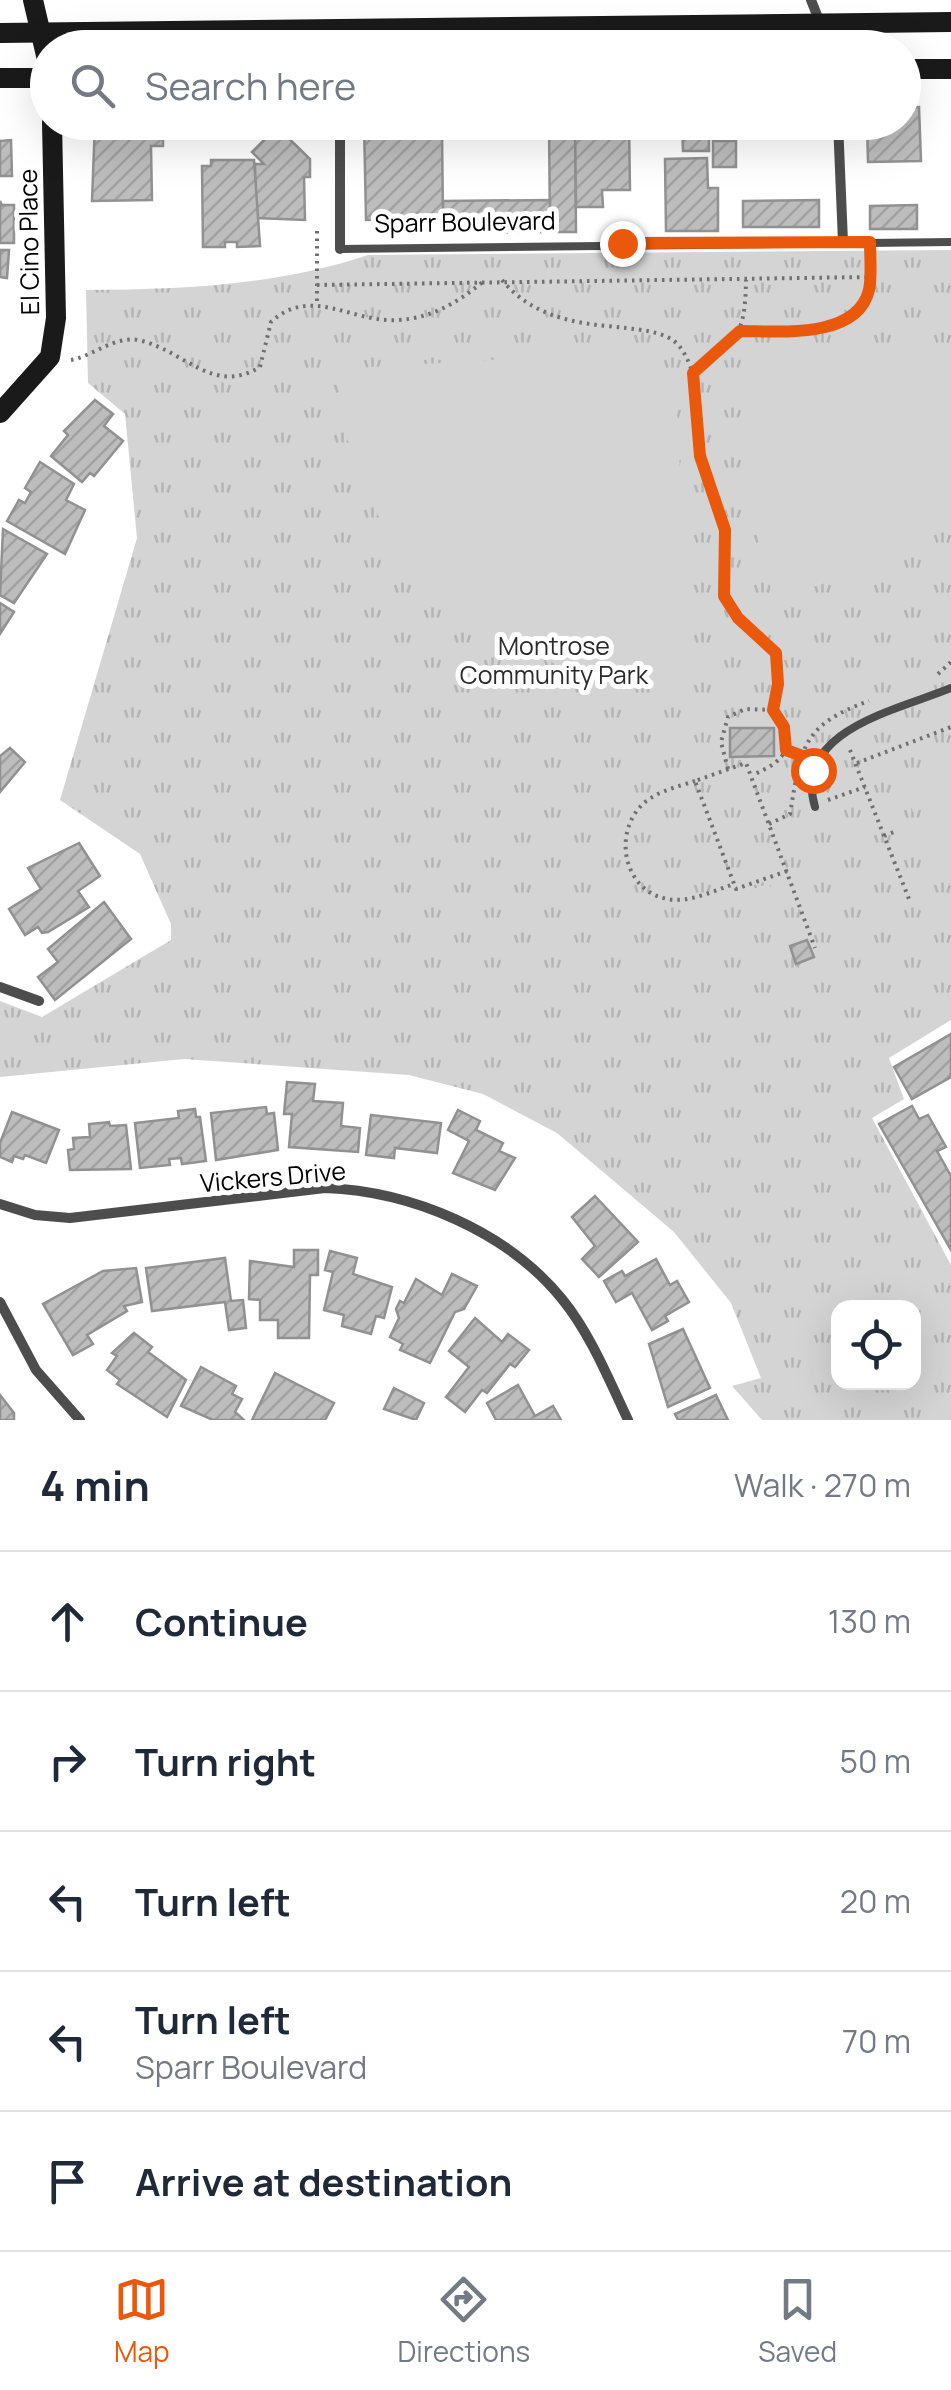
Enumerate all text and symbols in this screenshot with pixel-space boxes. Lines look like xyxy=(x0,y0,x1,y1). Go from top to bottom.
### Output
search box xyxy=(30,30,921,140)
icon: search xyxy=(65,58,120,113)
text: Search here xyxy=(145,59,356,111)
street label: El Cino Place xyxy=(10,169,47,315)
street label: Sparr Boulevard xyxy=(374,202,556,241)
route end xyxy=(600,221,646,267)
park label: Montrose Community Park xyxy=(460,628,649,692)
route start xyxy=(791,748,837,794)
street label: Vickers Drive xyxy=(199,1153,347,1200)
map controls xyxy=(831,1300,921,1390)
button: locate xyxy=(831,1300,921,1390)
text: 4 min xyxy=(40,1456,150,1514)
text: Walk · 270 m xyxy=(734,1463,911,1507)
icon: ahead xyxy=(40,1594,95,1649)
text: Continue xyxy=(135,1595,308,1647)
text: 130 m xyxy=(828,1599,911,1643)
icon: right xyxy=(40,1734,95,1789)
text: Turn right xyxy=(135,1735,316,1787)
text: 50 m xyxy=(839,1739,911,1783)
icon: left xyxy=(40,1874,95,1929)
text: Turn left xyxy=(135,1875,291,1927)
text: 20 m xyxy=(840,1879,911,1923)
text: Turn left xyxy=(135,1993,291,2045)
icon: left xyxy=(40,2014,95,2069)
text: 70 m xyxy=(842,2019,911,2063)
text: Sparr Boulevard xyxy=(135,2045,367,2089)
icon: arrive xyxy=(40,2154,95,2209)
text: Arrive at destination xyxy=(135,2155,512,2207)
tab: Map xyxy=(114,2272,170,2370)
tab: Directions xyxy=(398,2272,530,2370)
tab: Saved xyxy=(758,2272,837,2370)

